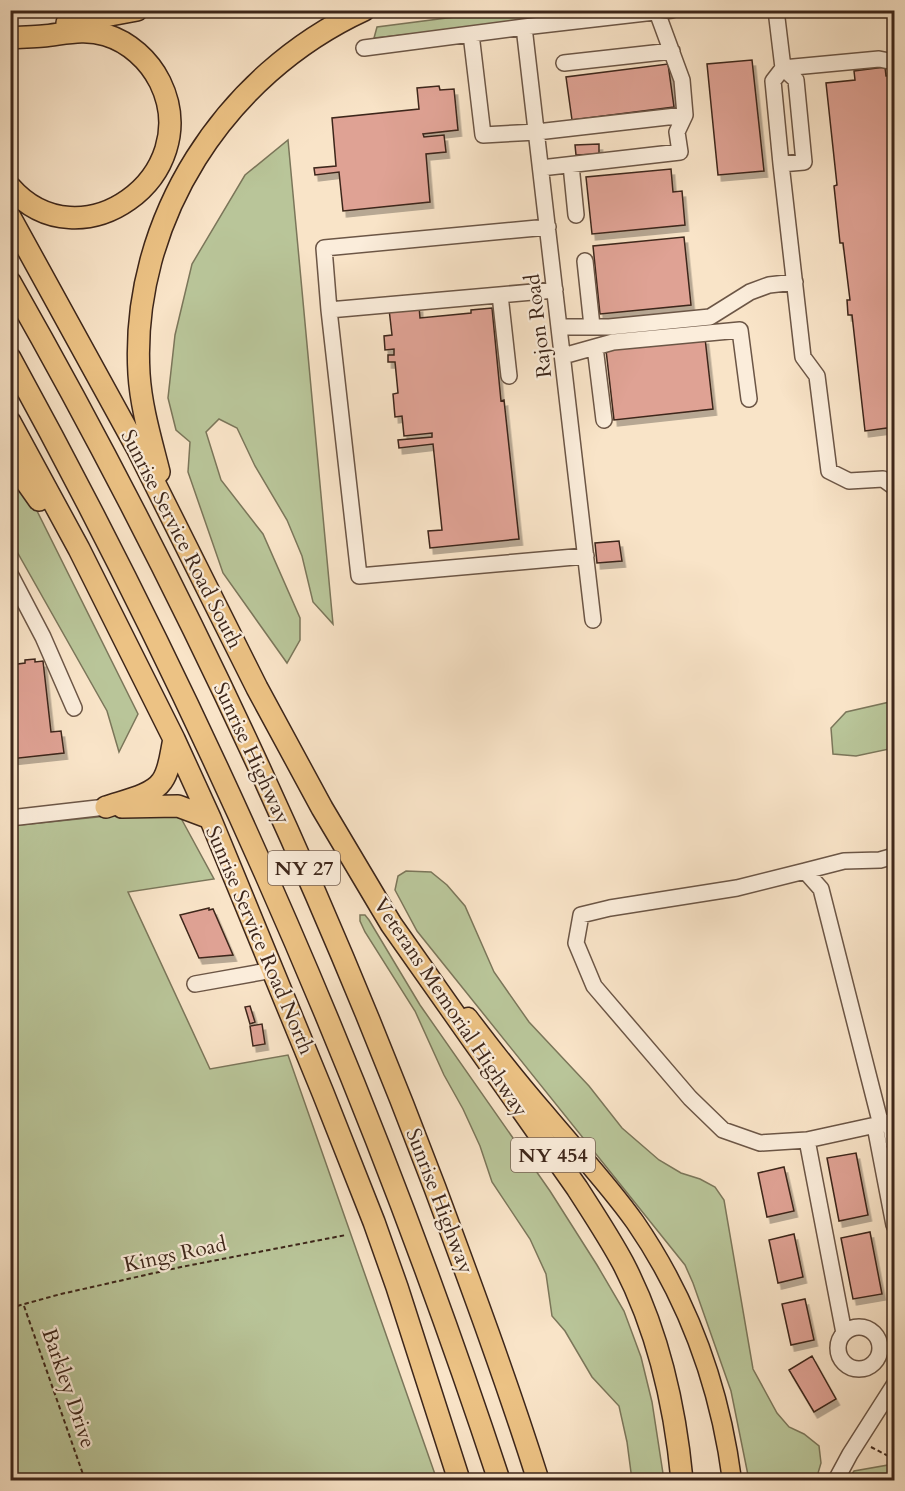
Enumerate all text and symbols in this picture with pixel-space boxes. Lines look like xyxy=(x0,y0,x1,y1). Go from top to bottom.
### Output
street label: Rajon Road xyxy=(518,272,559,380)
street label: Sunrise Service Road South xyxy=(114,425,250,654)
street label: Sunrise Highway xyxy=(206,678,297,829)
street label: Sunrise Service Road North xyxy=(198,821,321,1059)
road number: NY 27 xyxy=(268,851,340,885)
street label: Veterans Memorial Highway xyxy=(366,892,535,1122)
street label: Sunrise Highway xyxy=(398,1124,481,1278)
road number: NY 454 xyxy=(511,1138,595,1172)
street label: Kings Road xyxy=(121,1229,229,1279)
street label: Barkley Drive xyxy=(35,1325,103,1452)

